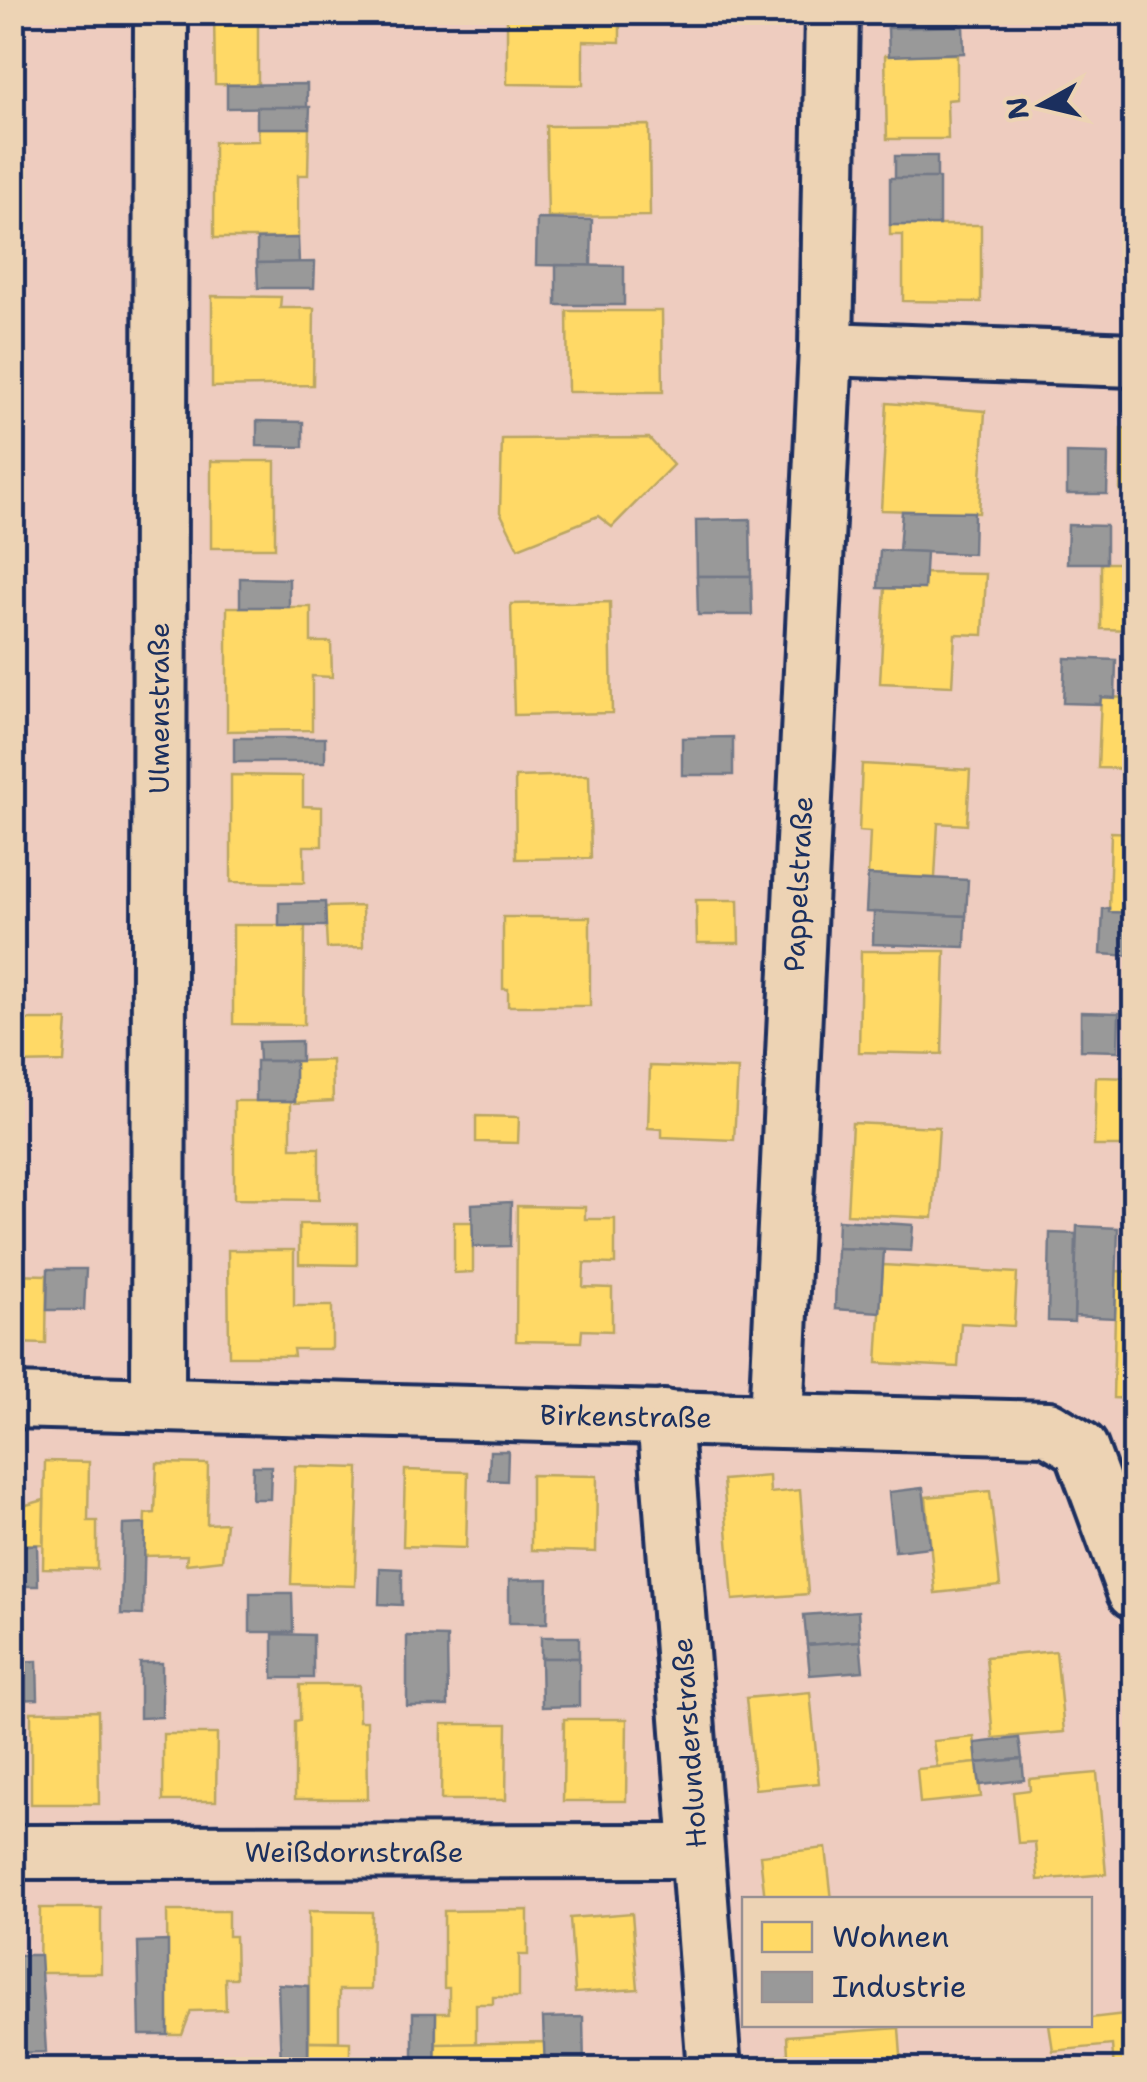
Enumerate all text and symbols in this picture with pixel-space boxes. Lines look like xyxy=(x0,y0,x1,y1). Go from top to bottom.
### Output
north arrow xyxy=(992,55,1092,155)
text: N xyxy=(997,95,1038,122)
street label: Ulmenstraße xyxy=(140,622,178,794)
street label: Pappelstraße xyxy=(774,795,822,973)
street label: Birkenstraße xyxy=(540,1396,712,1436)
street label: Holunderstraße xyxy=(663,1636,715,1850)
street label: Weißdornstraße xyxy=(244,1833,464,1871)
legend xyxy=(742,1897,1092,2027)
text: Wohnen xyxy=(832,1916,949,1957)
text: Industrie xyxy=(832,1966,967,2007)

